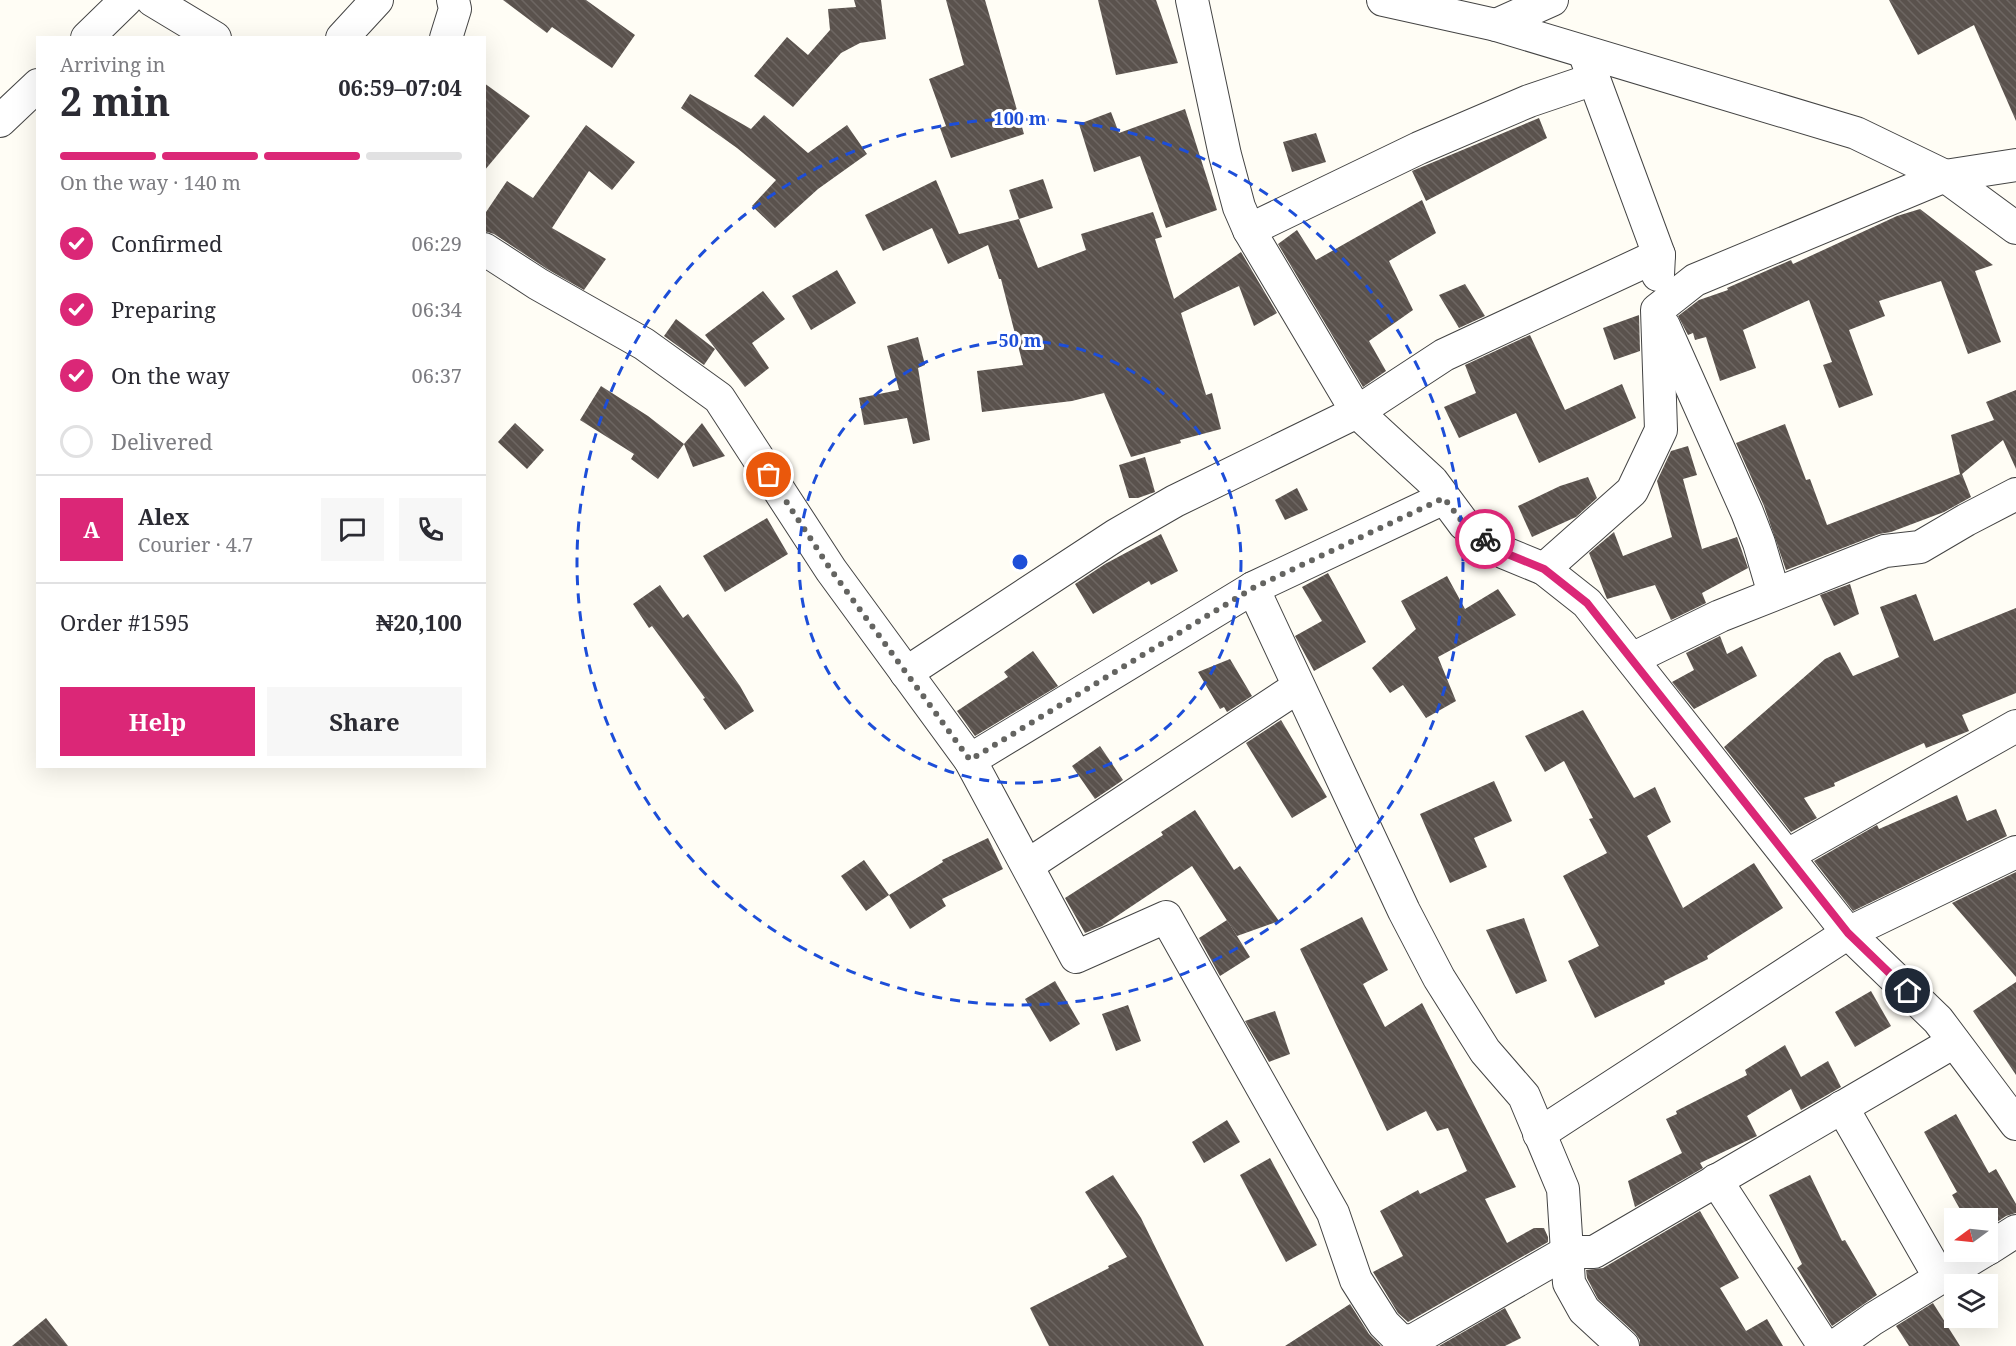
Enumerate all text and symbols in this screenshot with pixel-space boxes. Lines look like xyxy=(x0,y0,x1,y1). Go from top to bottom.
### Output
text: Arriving in xyxy=(60,51,165,78)
text: 06:59–07:04 xyxy=(338,72,462,102)
text: 2 min xyxy=(60,74,170,127)
text: 100 m xyxy=(994,106,1047,130)
text: On the way · 140 m xyxy=(60,169,241,196)
icon: check xyxy=(60,227,93,260)
text: Confirmed xyxy=(111,228,222,258)
text: 06:29 xyxy=(412,230,462,257)
icon: check xyxy=(60,293,93,326)
text: Preparing xyxy=(111,294,216,324)
text: 06:34 xyxy=(412,296,462,323)
text: 50 m xyxy=(999,328,1042,352)
icon: check xyxy=(60,359,93,392)
text: On the way xyxy=(111,360,230,390)
text: 06:37 xyxy=(412,362,462,389)
text: Delivered xyxy=(111,426,213,456)
pin xyxy=(743,449,794,500)
icon: bag xyxy=(752,458,785,491)
button: chat xyxy=(321,498,384,561)
button: phone xyxy=(399,498,462,561)
text: Alex xyxy=(138,501,189,531)
courier xyxy=(1455,509,1515,569)
text: A xyxy=(83,514,100,544)
icon: bike xyxy=(1469,523,1502,556)
text: Courier · 4.7 xyxy=(138,531,253,558)
centre of rings xyxy=(1010,552,1030,572)
text: Order #1595 xyxy=(60,607,190,637)
text: ₦20,100 xyxy=(376,607,462,637)
button: Help xyxy=(60,687,255,756)
button: Share xyxy=(267,687,462,756)
pin xyxy=(1882,965,1933,1016)
icon: home xyxy=(1891,974,1924,1007)
north arrow xyxy=(1944,1208,1998,1262)
map controls xyxy=(1944,1208,1998,1328)
button: layers xyxy=(1944,1274,1998,1328)

